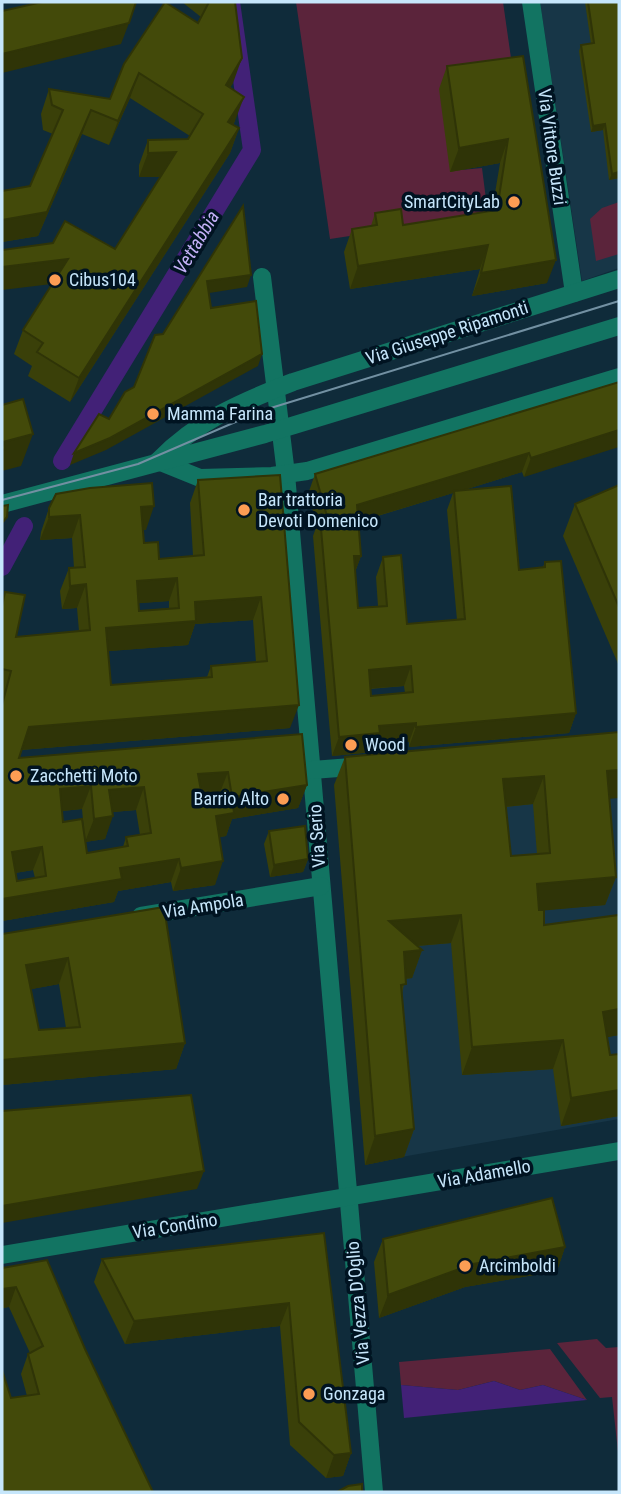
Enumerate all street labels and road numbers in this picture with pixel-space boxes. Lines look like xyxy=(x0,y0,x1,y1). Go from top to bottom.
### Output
street label: Via Vittore Buzzi xyxy=(534,88,571,206)
street label: Via Giuseppe Ripamonti xyxy=(363,296,531,369)
street label: Via Serio xyxy=(304,804,329,868)
street label: Via Ampola xyxy=(161,889,245,922)
street label: Via Adamello xyxy=(436,1155,532,1192)
street label: Via Condino xyxy=(131,1208,219,1243)
street label: Via Vezza D'Oglio xyxy=(342,1240,373,1366)

